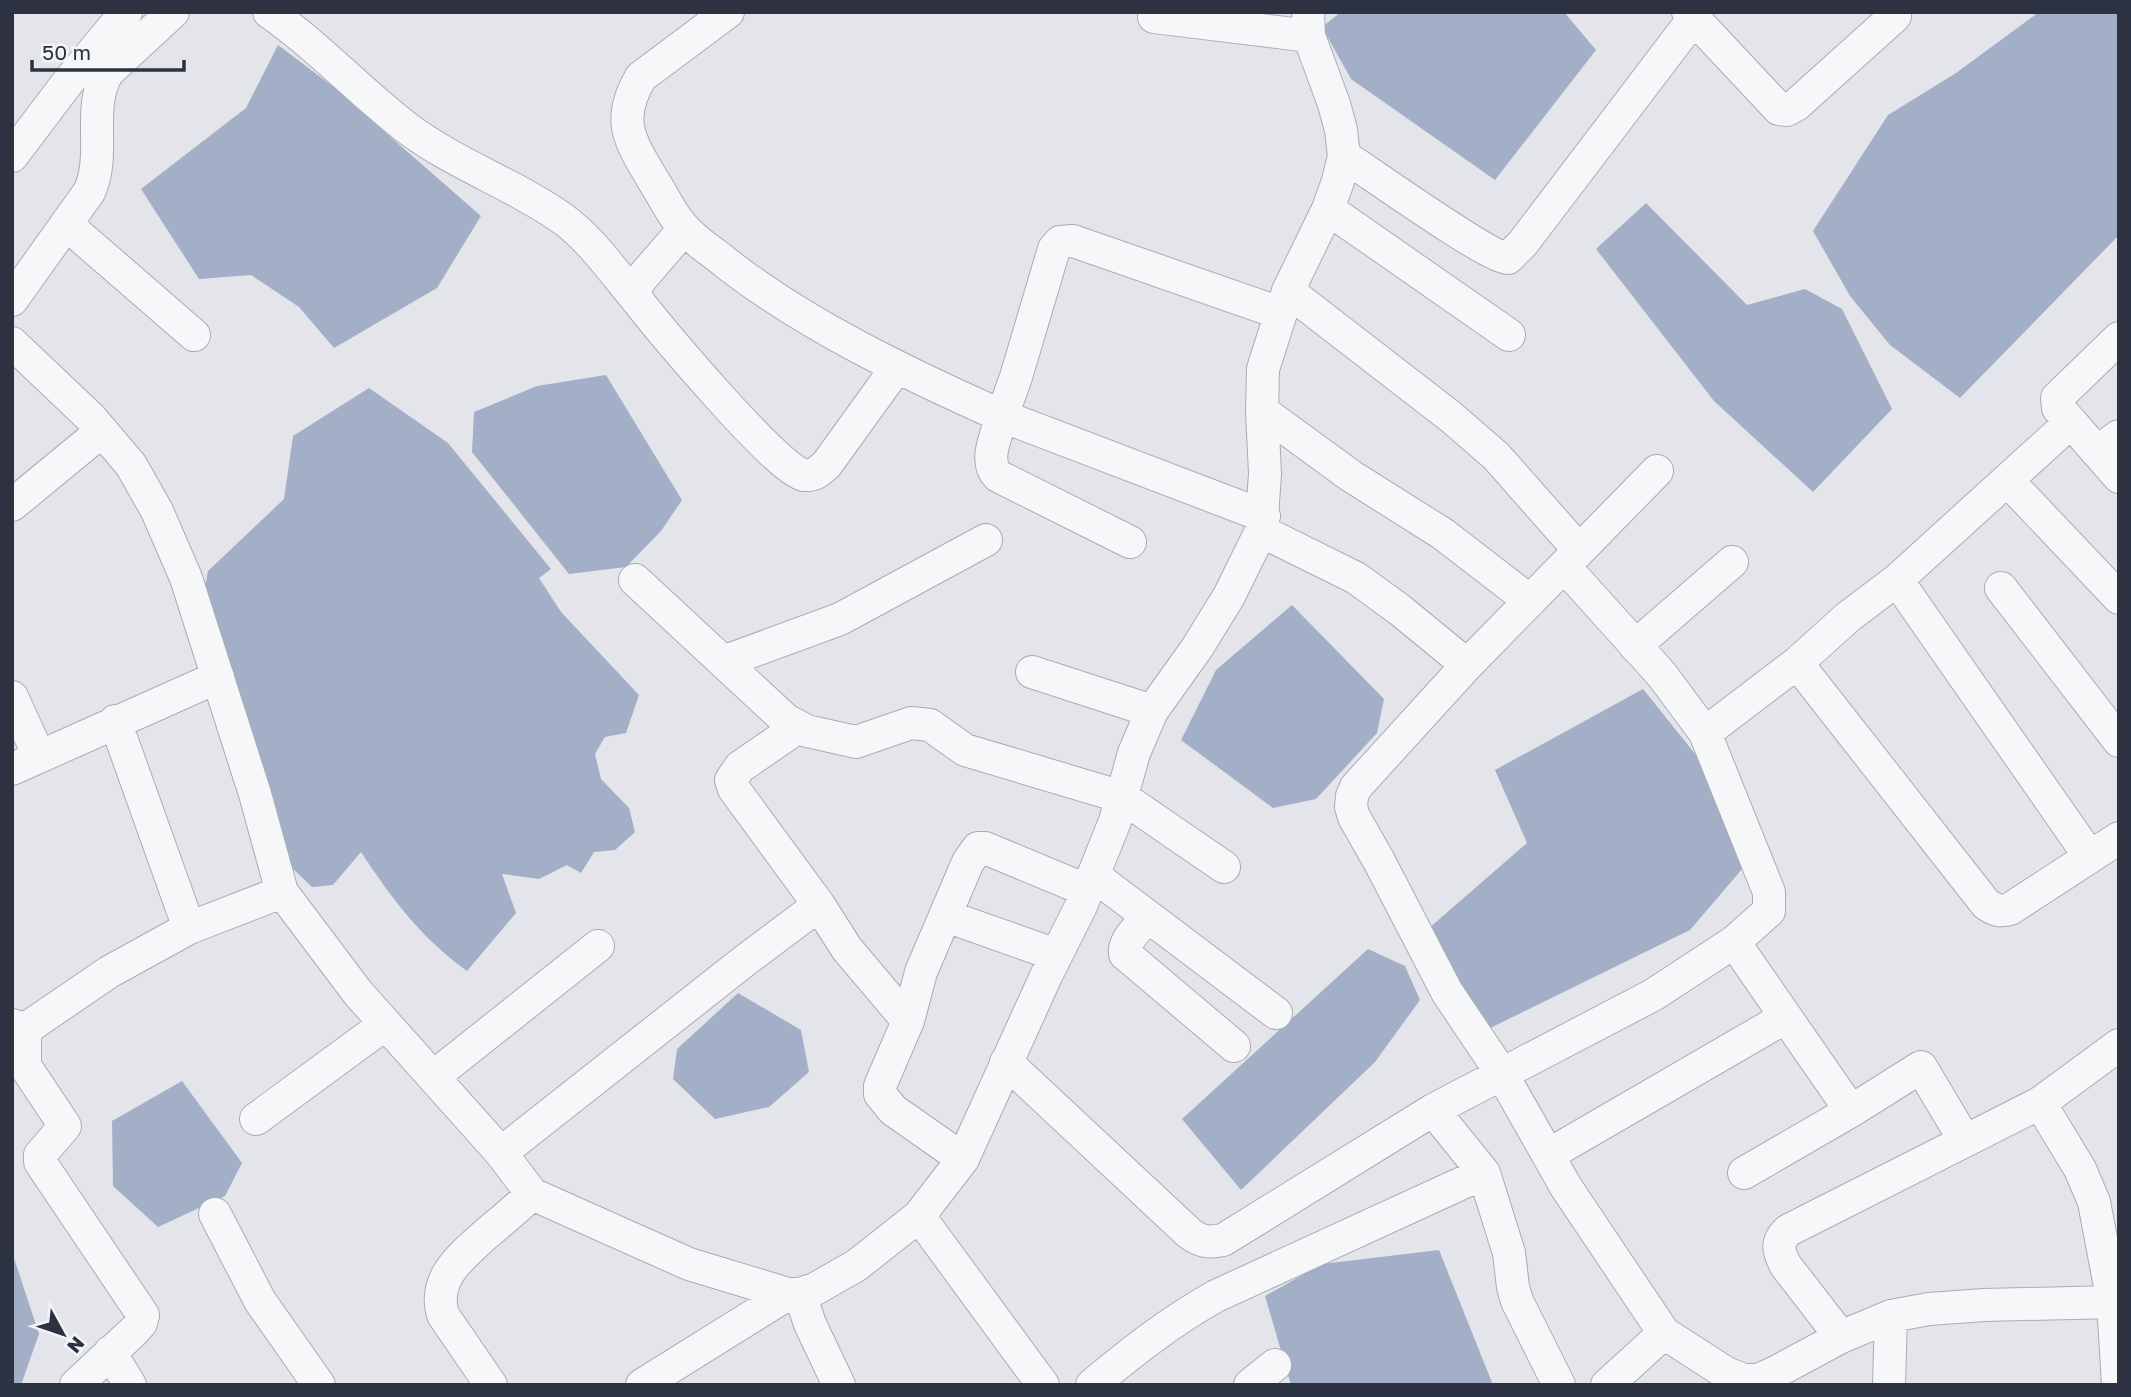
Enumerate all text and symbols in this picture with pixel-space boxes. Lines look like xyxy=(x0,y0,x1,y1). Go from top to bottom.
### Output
scale bar xyxy=(32,28,184,72)
text: 50 m xyxy=(42,39,91,65)
north arrow xyxy=(28,1299,98,1369)
text: N xyxy=(63,1332,90,1358)

